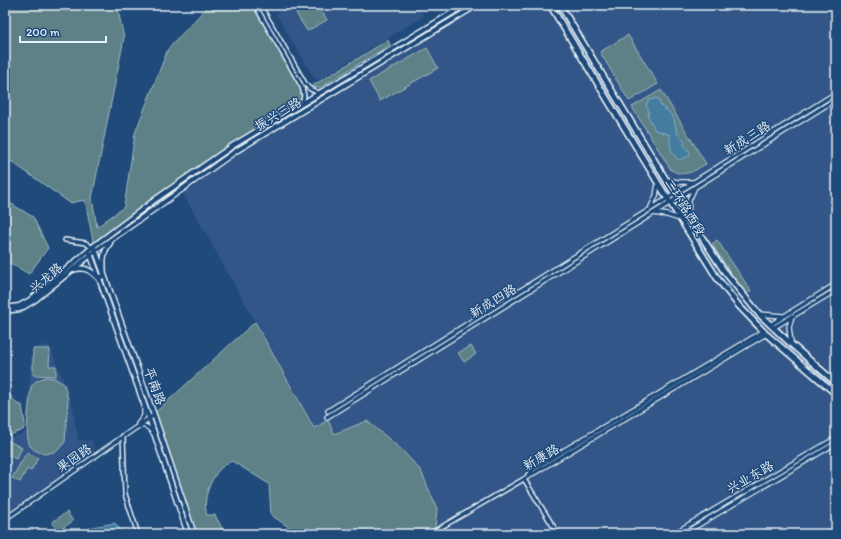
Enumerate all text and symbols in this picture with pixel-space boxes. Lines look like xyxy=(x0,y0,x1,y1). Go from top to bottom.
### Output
scale bar xyxy=(20,18,106,44)
text: 200 m xyxy=(26,25,60,39)
street label: 振兴三路 xyxy=(252,94,304,134)
street label: 新成三路 xyxy=(721,118,773,158)
street label: 二环路西段 xyxy=(661,175,709,239)
street label: 兴龙路 xyxy=(26,260,66,296)
street label: 新成四路 xyxy=(467,281,519,321)
street label: 平南路 xyxy=(141,365,169,407)
street label: 果园路 xyxy=(54,441,94,475)
street label: 新康路 xyxy=(520,441,562,473)
street label: 兴业东路 xyxy=(724,458,776,496)

